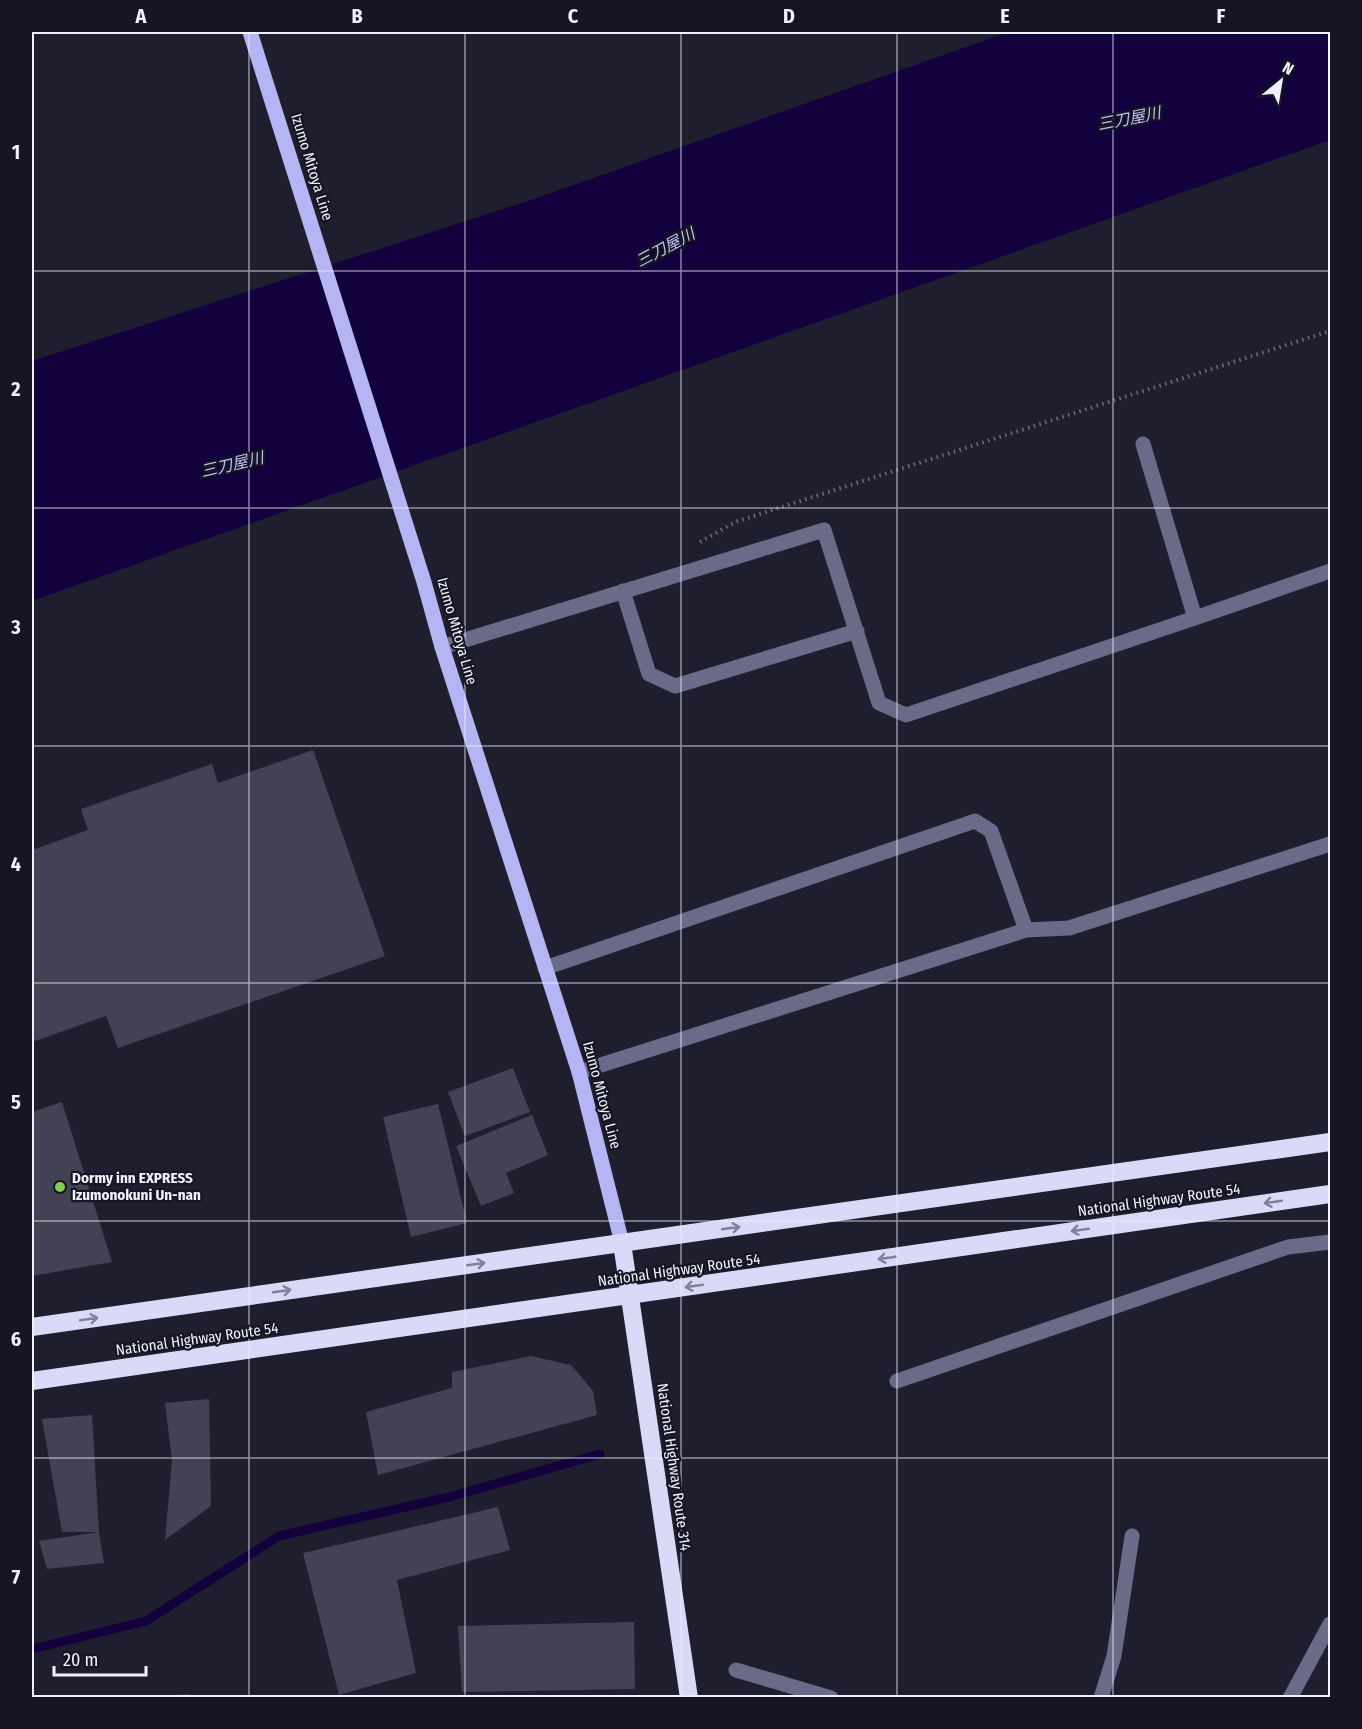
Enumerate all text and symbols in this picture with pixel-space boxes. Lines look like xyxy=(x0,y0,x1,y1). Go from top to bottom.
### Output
text: A xyxy=(135,4,148,28)
text: B xyxy=(351,4,363,28)
text: C xyxy=(568,4,579,28)
text: D xyxy=(783,4,795,28)
text: E xyxy=(1000,4,1010,28)
text: F xyxy=(1217,4,1226,28)
north arrow xyxy=(1251,51,1311,111)
text: N xyxy=(1279,58,1297,79)
water label: 三刀屋川 xyxy=(1096,103,1164,134)
street label: Izumo Mitoya Line xyxy=(287,111,337,223)
text: 1 xyxy=(12,140,20,164)
water label: 三刀屋川 xyxy=(633,223,700,271)
text: 2 xyxy=(10,377,21,401)
water label: 三刀屋川 xyxy=(199,448,267,481)
street label: Izumo Mitoya Line xyxy=(433,575,481,687)
text: 3 xyxy=(10,615,21,639)
text: 4 xyxy=(11,852,21,876)
street label: Izumo Mitoya Line xyxy=(579,1039,625,1151)
text: 5 xyxy=(11,1090,21,1114)
place label: Dormy inn EXPRESS Izumonokuni Un-nan xyxy=(72,1169,201,1204)
marker: Dormy inn EXPRESS Izumonokuni Un-nan xyxy=(53,1180,67,1194)
street label: National Highway Route 54 xyxy=(1077,1180,1241,1220)
one-way arrow xyxy=(1263,1197,1283,1208)
one-way arrow xyxy=(721,1222,740,1233)
one-way arrow xyxy=(1070,1225,1090,1236)
street label: National Highway Route 54 xyxy=(597,1250,761,1290)
one-way arrow xyxy=(877,1253,897,1264)
one-way arrow xyxy=(465,1258,485,1269)
one-way arrow xyxy=(684,1281,704,1292)
one-way arrow xyxy=(272,1286,292,1297)
one-way arrow xyxy=(79,1313,99,1324)
street label: National Highway Route 54 xyxy=(115,1319,279,1359)
text: 6 xyxy=(11,1327,21,1351)
street label: National Highway Route 314 xyxy=(653,1382,695,1552)
text: 7 xyxy=(12,1565,21,1589)
scale bar xyxy=(54,1639,146,1677)
text: 20 m xyxy=(63,1649,98,1671)

